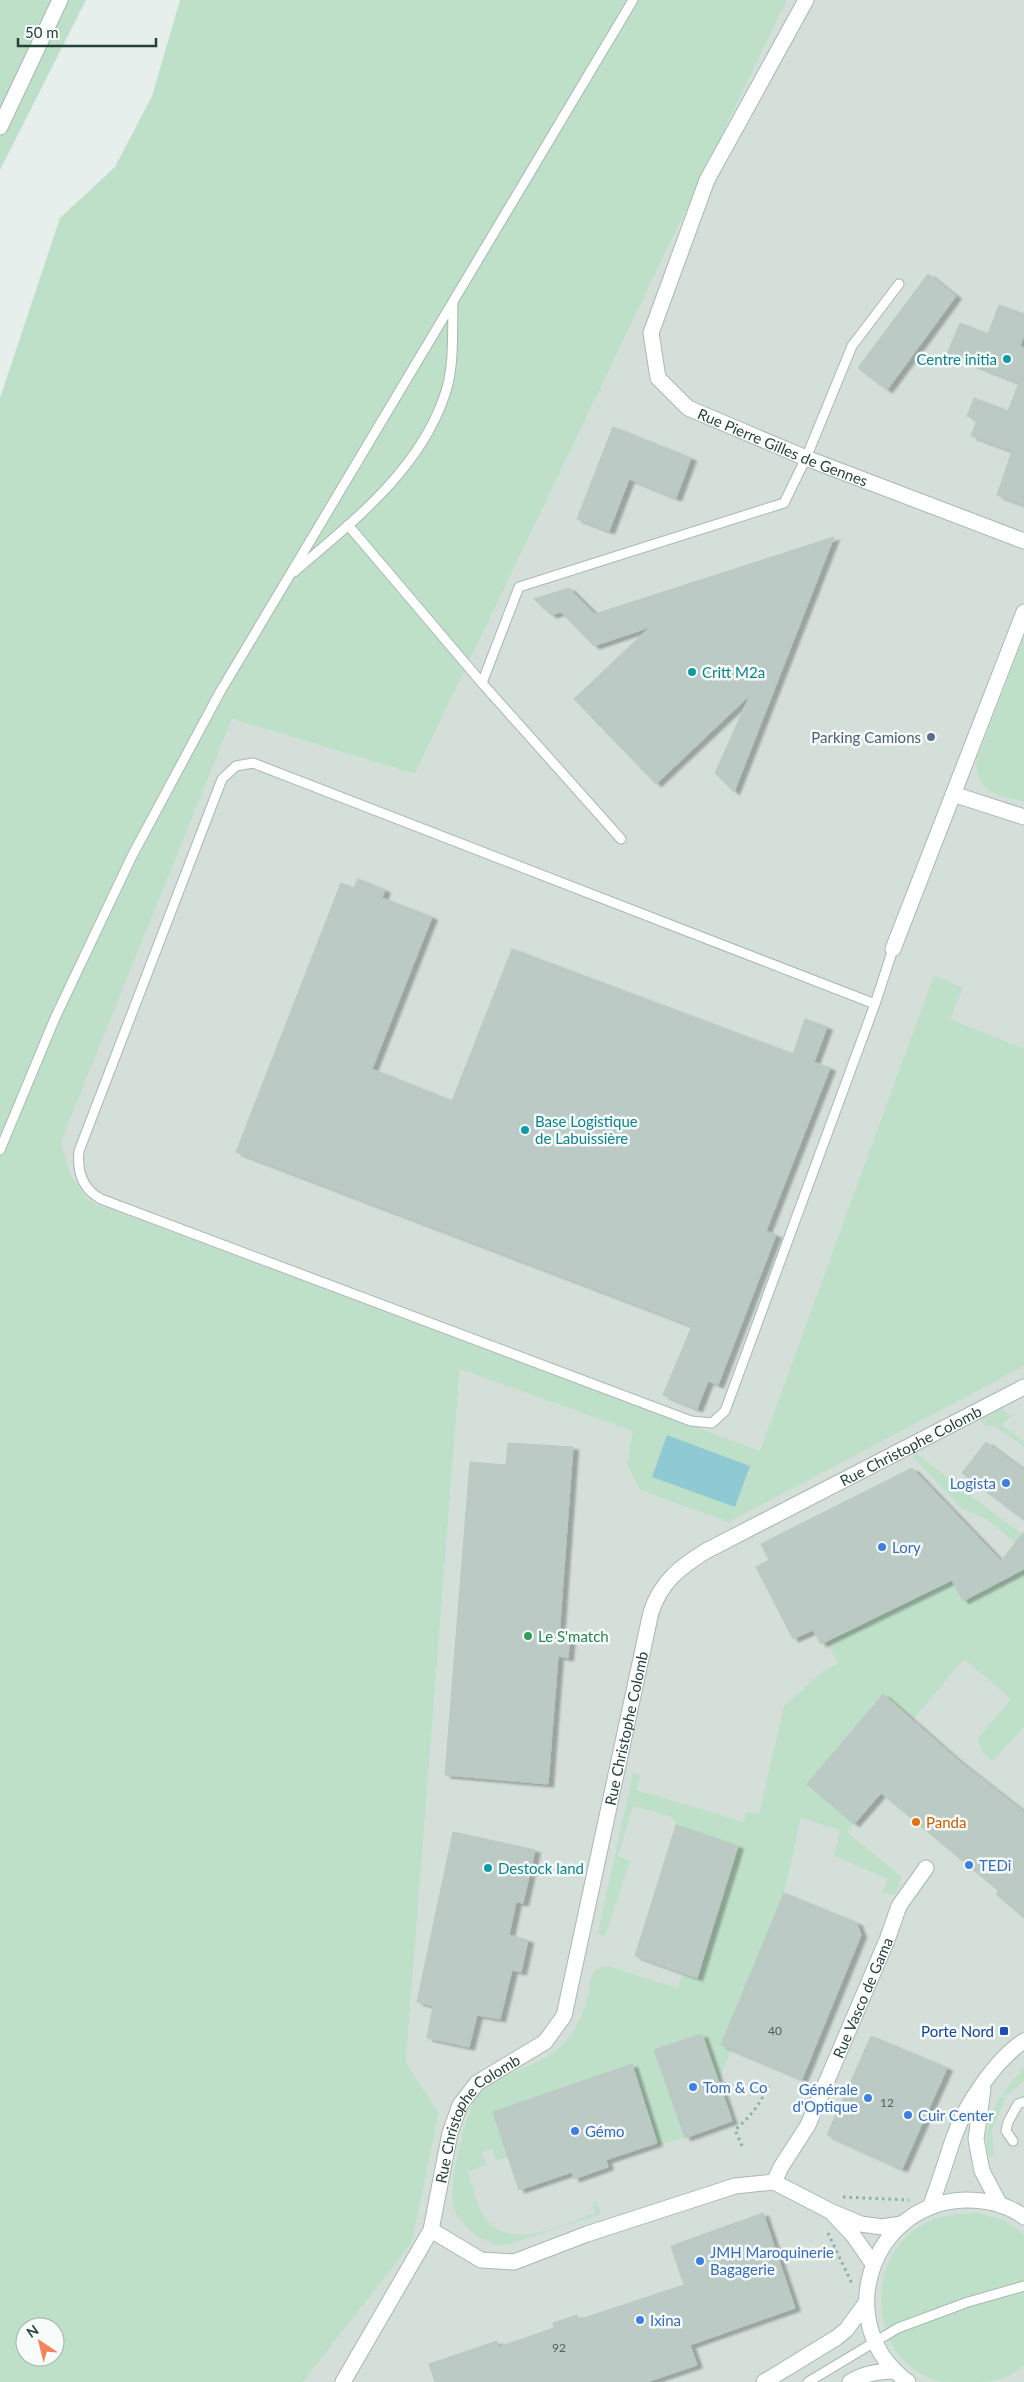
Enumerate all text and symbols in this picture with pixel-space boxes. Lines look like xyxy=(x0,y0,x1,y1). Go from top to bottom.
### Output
scale bar xyxy=(18,15,155,47)
text: 50 m xyxy=(25,23,59,41)
place label: Centre initia xyxy=(916,350,997,368)
marker: Centre initia xyxy=(1001,353,1013,365)
street label: Rue Pierre Gilles de Gennes xyxy=(695,404,871,490)
place label: Critt M2a xyxy=(702,663,765,681)
marker: Critt M2a xyxy=(686,666,698,678)
place label: Parking Camions xyxy=(811,728,921,746)
marker: Parking Camions xyxy=(925,731,937,743)
place label: Base Logistique de Labuissière xyxy=(535,1112,638,1147)
marker: Base Logistique de Labuissière xyxy=(519,1124,531,1136)
street label: Rue Christophe Colomb xyxy=(837,1402,984,1490)
place label: Logista xyxy=(950,1474,996,1492)
marker: Logista xyxy=(1000,1477,1012,1489)
place label: Lory xyxy=(892,1538,921,1556)
marker: Lory xyxy=(876,1541,888,1553)
place label: Le S'match xyxy=(538,1627,609,1645)
marker: Le S'match xyxy=(522,1630,534,1642)
street label: Rue Christophe Colomb xyxy=(601,1650,651,1807)
place label: Panda xyxy=(926,1813,966,1831)
marker: Panda xyxy=(910,1816,922,1828)
place label: TEDi xyxy=(979,1856,1011,1874)
place label: Destock land xyxy=(498,1859,584,1877)
marker: TEDi xyxy=(963,1859,975,1871)
marker: Destock land xyxy=(482,1862,494,1874)
street label: Rue Vasco de Gama xyxy=(829,1935,896,2061)
place label: Porte Nord xyxy=(921,2022,994,2040)
house number: 40 xyxy=(768,2023,782,2038)
marker: Porte Nord xyxy=(998,2025,1010,2037)
street label: Rue Christophe Colomb xyxy=(431,2050,523,2185)
place label: Tom & Co xyxy=(703,2078,768,2096)
place label: Générale d'Optique xyxy=(792,2080,858,2115)
marker: Tom & Co xyxy=(687,2081,699,2093)
marker: Générale d'Optique xyxy=(862,2092,874,2104)
house number: 12 xyxy=(880,2095,894,2110)
place label: Cuir Center xyxy=(918,2106,994,2124)
marker: Cuir Center xyxy=(902,2109,914,2121)
place label: Gémo xyxy=(585,2122,625,2140)
marker: Gémo xyxy=(569,2125,581,2137)
place label: JMH Maroquinerie Bagagerie xyxy=(710,2243,834,2278)
marker: JMH Maroquinerie Bagagerie xyxy=(694,2255,706,2267)
place label: Ixina xyxy=(650,2311,681,2329)
marker: Ixina xyxy=(634,2314,646,2326)
north arrow xyxy=(15,2317,65,2367)
text: N xyxy=(23,2321,42,2341)
house number: 92 xyxy=(552,2340,566,2355)

